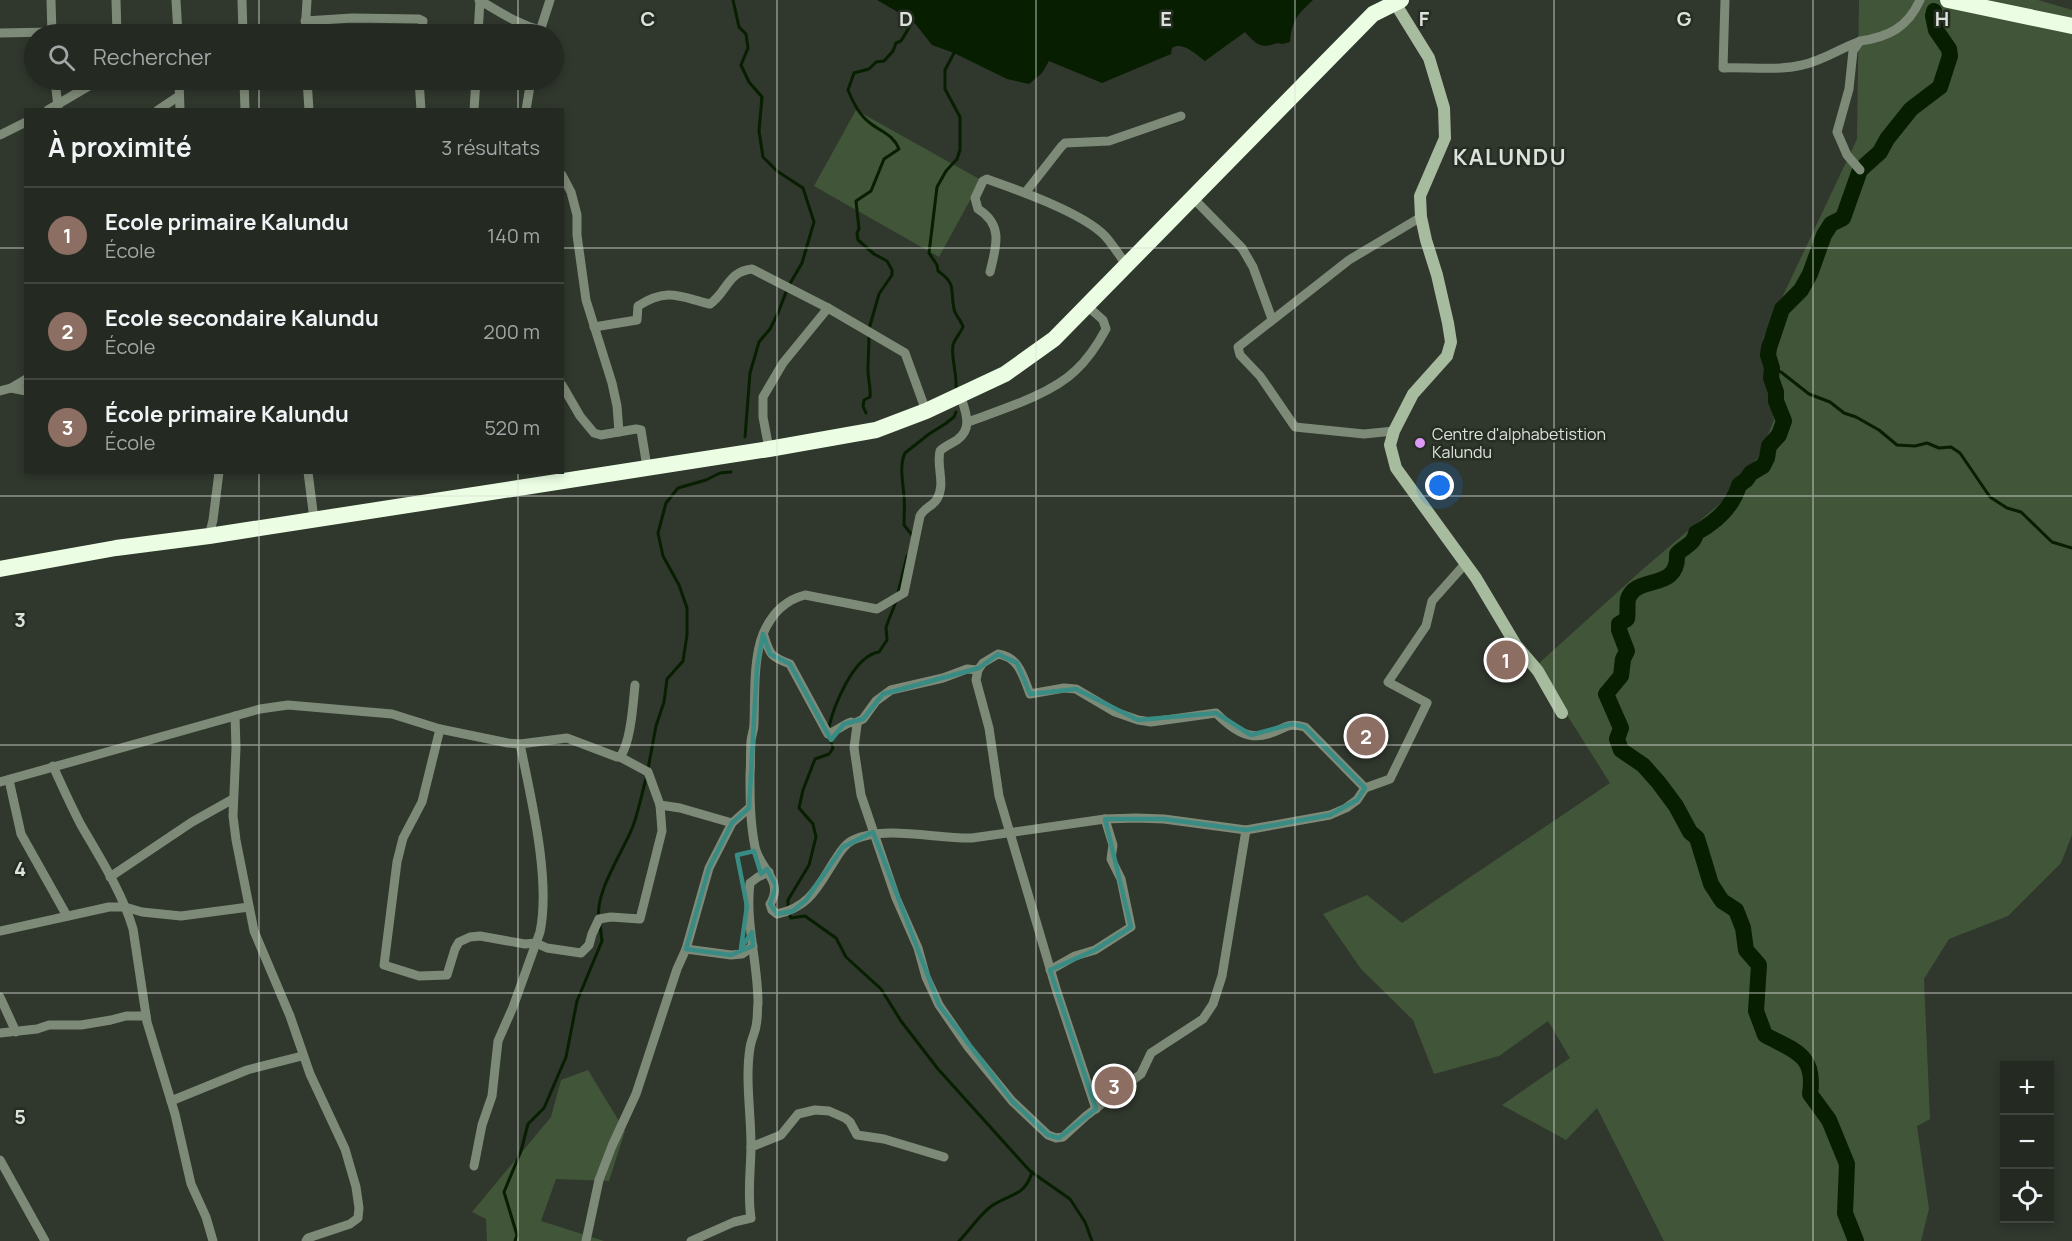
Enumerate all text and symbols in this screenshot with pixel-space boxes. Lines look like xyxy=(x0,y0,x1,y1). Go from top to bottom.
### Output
text: C xyxy=(641,5,655,32)
text: D xyxy=(899,5,913,32)
text: E xyxy=(1160,5,1172,32)
text: F xyxy=(1419,5,1430,32)
text: G xyxy=(1677,5,1692,32)
text: H xyxy=(1935,5,1949,32)
search box xyxy=(24,24,564,90)
icon: search xyxy=(45,41,78,74)
text: Rechercher xyxy=(93,42,212,72)
text: À proximité xyxy=(48,129,192,165)
text: 3 résultats xyxy=(441,134,540,161)
district label: KALUNDU xyxy=(1453,142,1567,172)
text: Ecole primaire Kalundu xyxy=(105,207,349,237)
text: 1 xyxy=(63,222,72,249)
text: 140 m xyxy=(487,222,540,249)
text: École xyxy=(105,237,155,264)
text: Ecole secondaire Kalundu xyxy=(105,303,379,333)
text: 2 xyxy=(62,318,73,345)
text: 200 m xyxy=(483,318,540,345)
text: École xyxy=(105,333,155,360)
text: École primaire Kalundu xyxy=(105,399,349,429)
text: 3 xyxy=(62,414,73,441)
text: 520 m xyxy=(484,414,540,441)
place label: Centre d'alphabetistion Kalundu xyxy=(1432,423,1606,463)
text: École xyxy=(105,429,155,456)
marker: Centre d'alphabetistion Kalundu xyxy=(1413,436,1427,450)
your location xyxy=(1425,471,1454,500)
text: 3 xyxy=(14,606,26,633)
pin: 1 xyxy=(1486,638,1526,682)
pin: 2 xyxy=(1346,714,1386,758)
text: 4 xyxy=(14,855,26,882)
map controls xyxy=(2000,1061,2054,1223)
button: + xyxy=(2000,1061,2054,1115)
pin: 3 xyxy=(1094,1064,1134,1108)
text: 5 xyxy=(14,1103,26,1130)
button: − xyxy=(2000,1115,2054,1169)
button: locate xyxy=(2000,1169,2054,1223)

